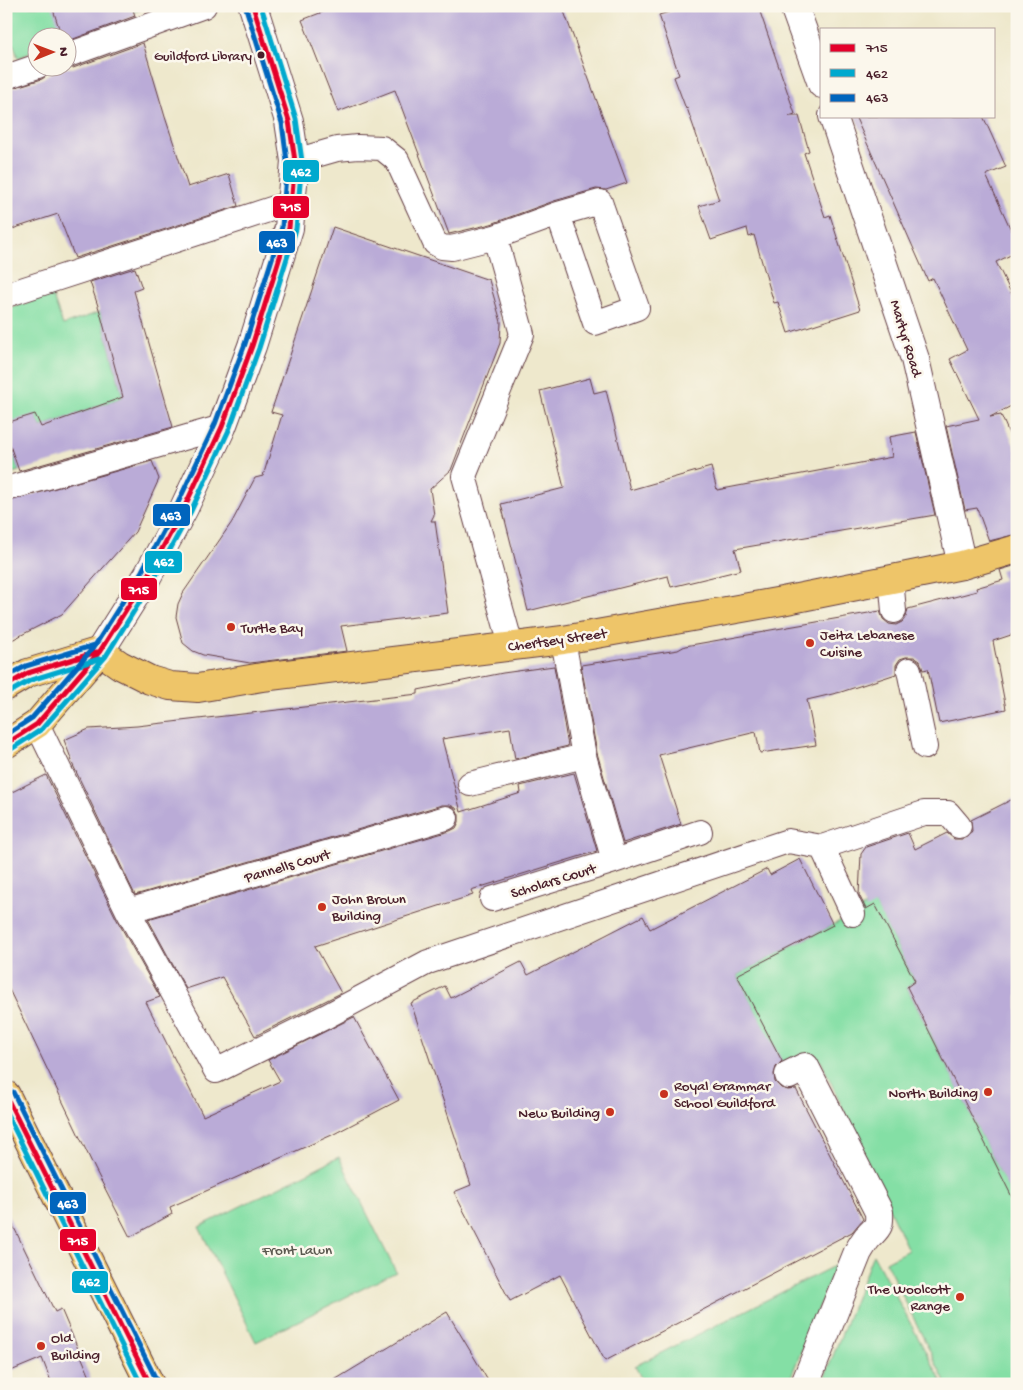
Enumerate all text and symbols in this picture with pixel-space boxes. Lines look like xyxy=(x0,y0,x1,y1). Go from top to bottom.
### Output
north arrow xyxy=(28,28,78,78)
legend xyxy=(820,28,996,118)
text: 715 xyxy=(865,40,888,58)
text: N xyxy=(54,47,71,57)
place label: Guildford Library xyxy=(154,49,252,66)
marker: Guildford Library xyxy=(256,50,266,60)
text: 462 xyxy=(866,66,888,84)
text: 463 xyxy=(866,90,889,108)
line badge: 462 xyxy=(282,159,320,183)
text: 462 xyxy=(290,165,311,182)
line badge: 715 xyxy=(272,195,310,219)
text: 715 xyxy=(280,200,302,217)
line badge: 463 xyxy=(258,230,296,254)
text: 463 xyxy=(266,236,288,253)
street label: Martyr Road xyxy=(885,298,926,380)
line badge: 463 xyxy=(152,503,191,527)
text: 463 xyxy=(160,509,182,526)
line badge: 462 xyxy=(144,550,183,574)
text: 462 xyxy=(153,555,174,572)
line badge: 715 xyxy=(120,577,158,601)
text: 715 xyxy=(128,583,150,600)
place label: Turtle Bay xyxy=(240,620,304,638)
marker: Turtle Bay xyxy=(225,621,237,633)
street label: Chertsey Street xyxy=(507,625,610,657)
place label: Jeita Lebanese Cuisine xyxy=(820,627,915,662)
marker: Jeita Lebanese Cuisine xyxy=(804,637,816,649)
street label: Pannells Court xyxy=(241,846,334,888)
street label: Scholars Court xyxy=(509,860,600,903)
place label: John Brown Building xyxy=(331,891,406,926)
marker: John Brown Building xyxy=(316,901,328,913)
place label: Royal Grammar School Guildford xyxy=(674,1078,776,1113)
place label: North Building xyxy=(888,1085,978,1103)
marker: North Building xyxy=(982,1086,994,1098)
marker: Royal Grammar School Guildford xyxy=(658,1088,670,1100)
place label: New Building xyxy=(518,1105,600,1123)
marker: New Building xyxy=(604,1106,616,1118)
line badge: 463 xyxy=(49,1191,87,1215)
text: 463 xyxy=(57,1197,79,1214)
line badge: 715 xyxy=(59,1228,97,1252)
text: 715 xyxy=(67,1234,89,1251)
park label: Front Lawn xyxy=(261,1242,332,1260)
line badge: 462 xyxy=(71,1270,109,1294)
text: 462 xyxy=(79,1275,100,1292)
place label: The Woolcott Range xyxy=(867,1281,952,1316)
marker: The Woolcott Range xyxy=(954,1291,966,1303)
place label: Old Building xyxy=(50,1330,100,1365)
marker: Old Building xyxy=(35,1340,47,1352)

